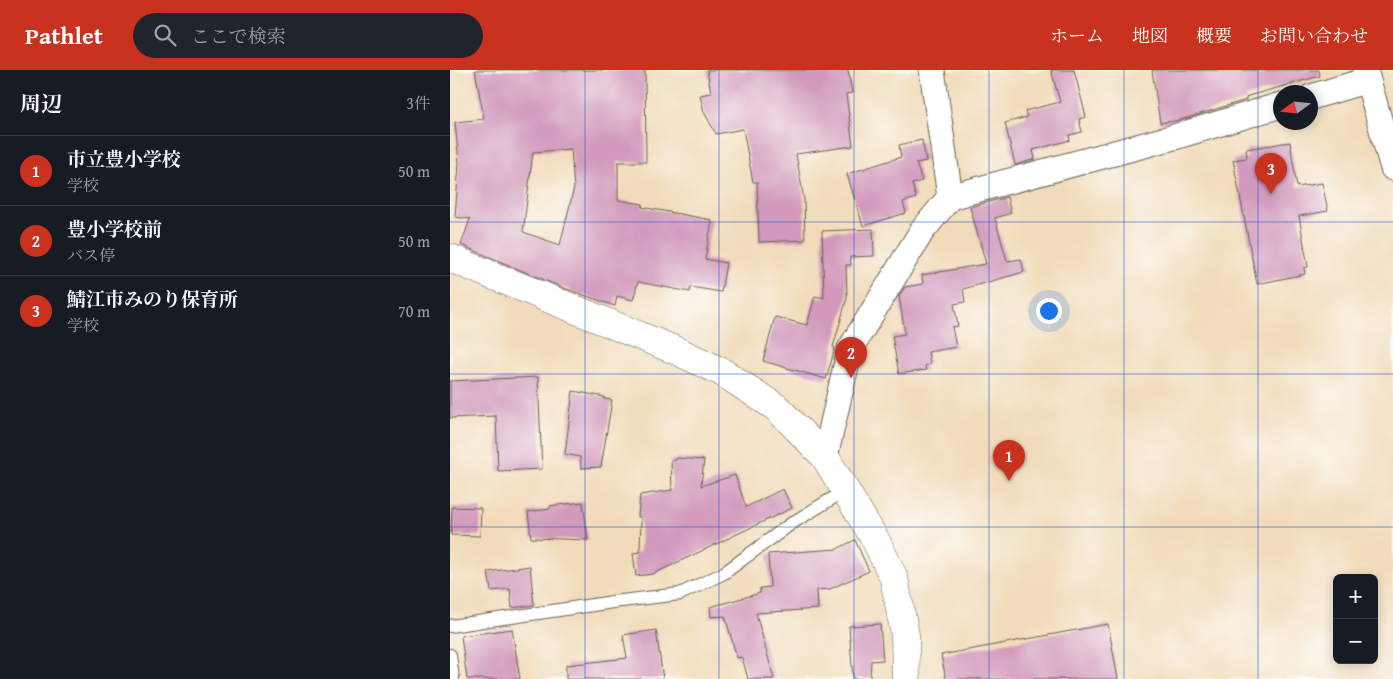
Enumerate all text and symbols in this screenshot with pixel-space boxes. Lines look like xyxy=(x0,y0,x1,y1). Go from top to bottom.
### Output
search box xyxy=(133,13,483,58)
text: Pathlet xyxy=(25,18,103,53)
icon: search xyxy=(151,21,179,49)
text: ここで検索 xyxy=(191,22,286,50)
text: ホーム xyxy=(1050,22,1104,49)
text: 地図 xyxy=(1132,22,1168,49)
text: 概要 xyxy=(1196,22,1232,49)
text: お問い合わせ xyxy=(1260,22,1368,49)
north arrow xyxy=(1273,85,1318,130)
text: 周辺 xyxy=(20,88,62,119)
text: 3件 xyxy=(406,91,430,115)
text: 市立豊小学校 xyxy=(67,145,181,173)
pin: 3 xyxy=(1255,153,1287,194)
text: 1 xyxy=(32,159,40,183)
text: 50 m xyxy=(398,159,430,183)
text: 学校 xyxy=(67,173,99,197)
text: 豊小学校前 xyxy=(67,215,162,243)
text: 2 xyxy=(32,229,40,253)
text: 50 m xyxy=(398,229,430,253)
text: バス停 xyxy=(67,243,115,267)
text: 鯖江市みのり保育所 xyxy=(67,285,238,313)
your location xyxy=(1036,298,1062,324)
text: 3 xyxy=(32,299,40,323)
text: 70 m xyxy=(398,299,430,323)
text: 学校 xyxy=(67,313,99,337)
pin: 2 xyxy=(835,337,867,378)
pin: 1 xyxy=(993,440,1025,481)
map controls xyxy=(1333,574,1378,664)
button: + xyxy=(1333,574,1378,619)
button: − xyxy=(1333,619,1378,664)

